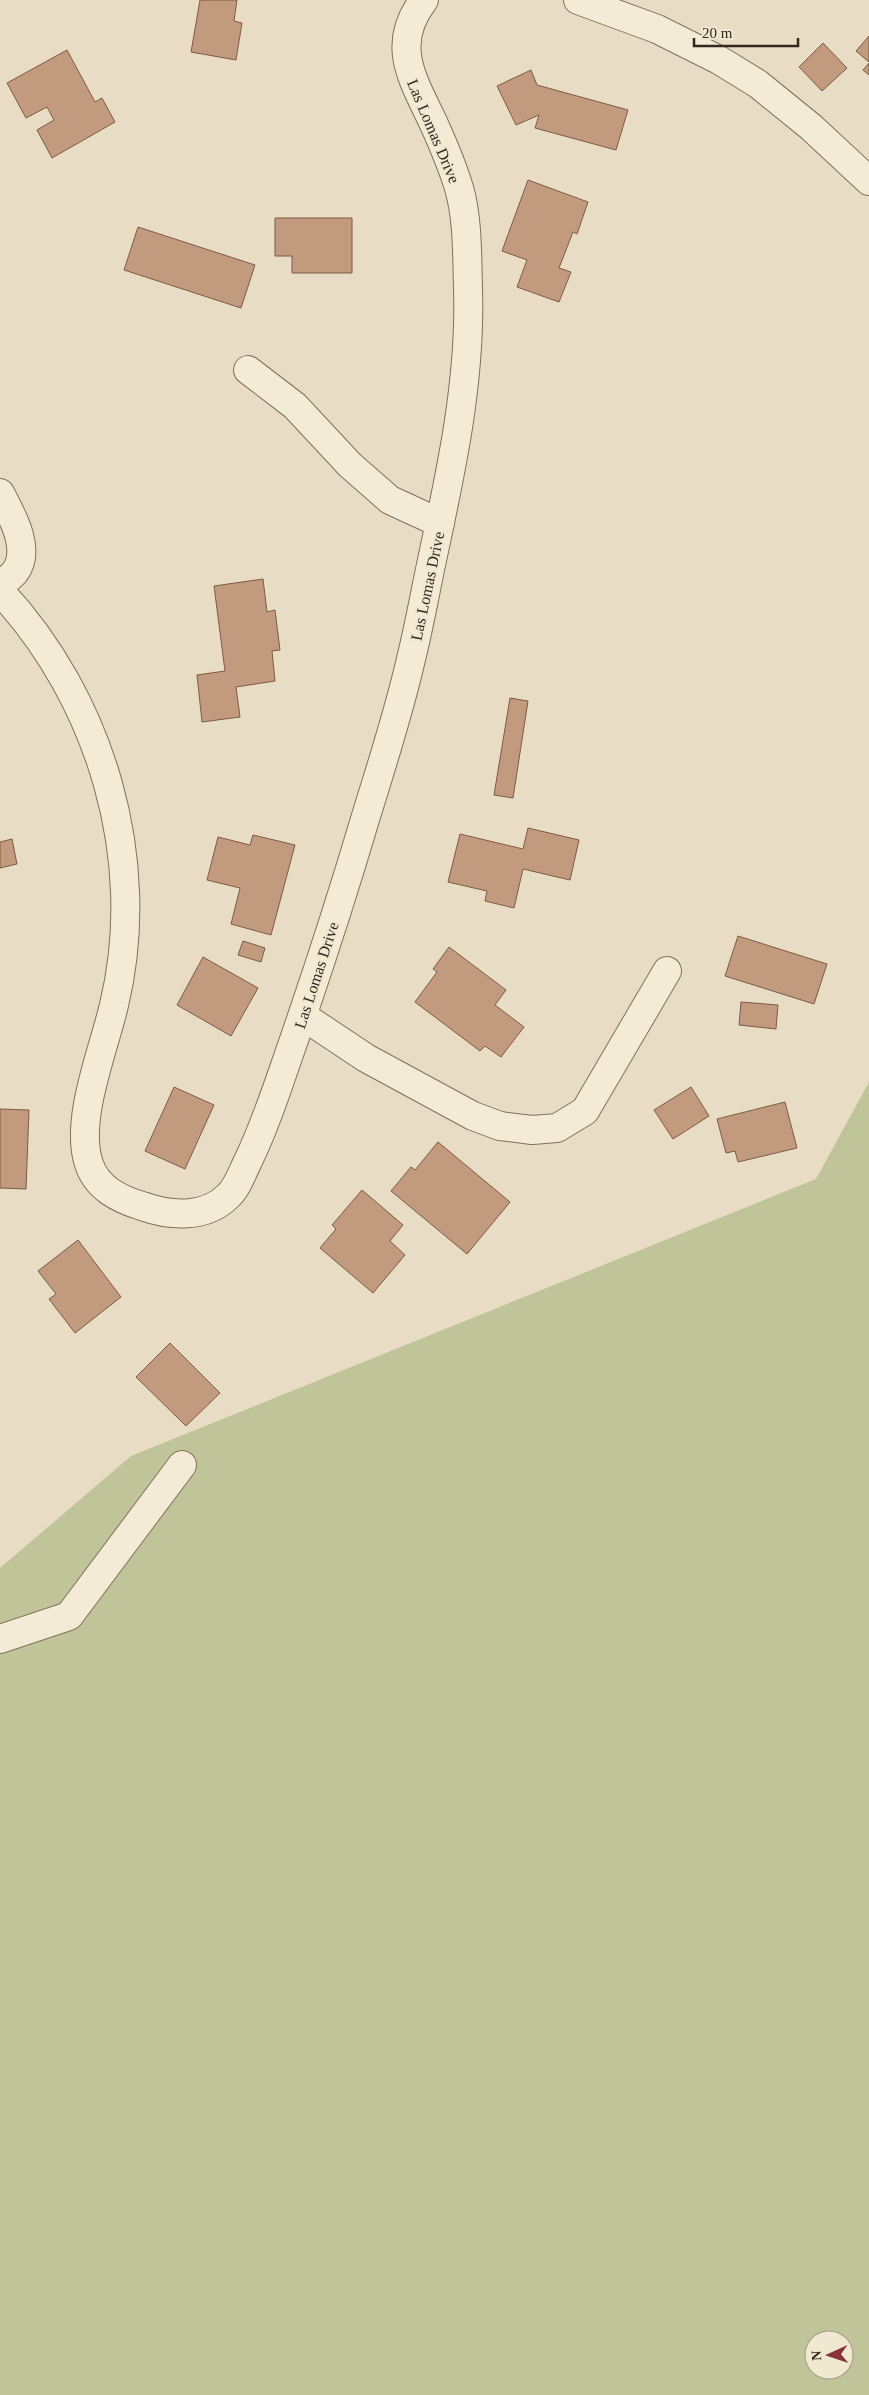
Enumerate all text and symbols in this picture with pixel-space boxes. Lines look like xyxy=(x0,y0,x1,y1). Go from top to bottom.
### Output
scale bar xyxy=(694,15,798,47)
text: 20 m xyxy=(702,25,733,41)
street label: Las Lomas Drive xyxy=(404,77,463,186)
street label: Las Lomas Drive xyxy=(408,530,447,642)
street label: Las Lomas Drive xyxy=(291,920,342,1031)
north arrow xyxy=(804,2330,854,2380)
text: N xyxy=(809,2350,824,2361)

